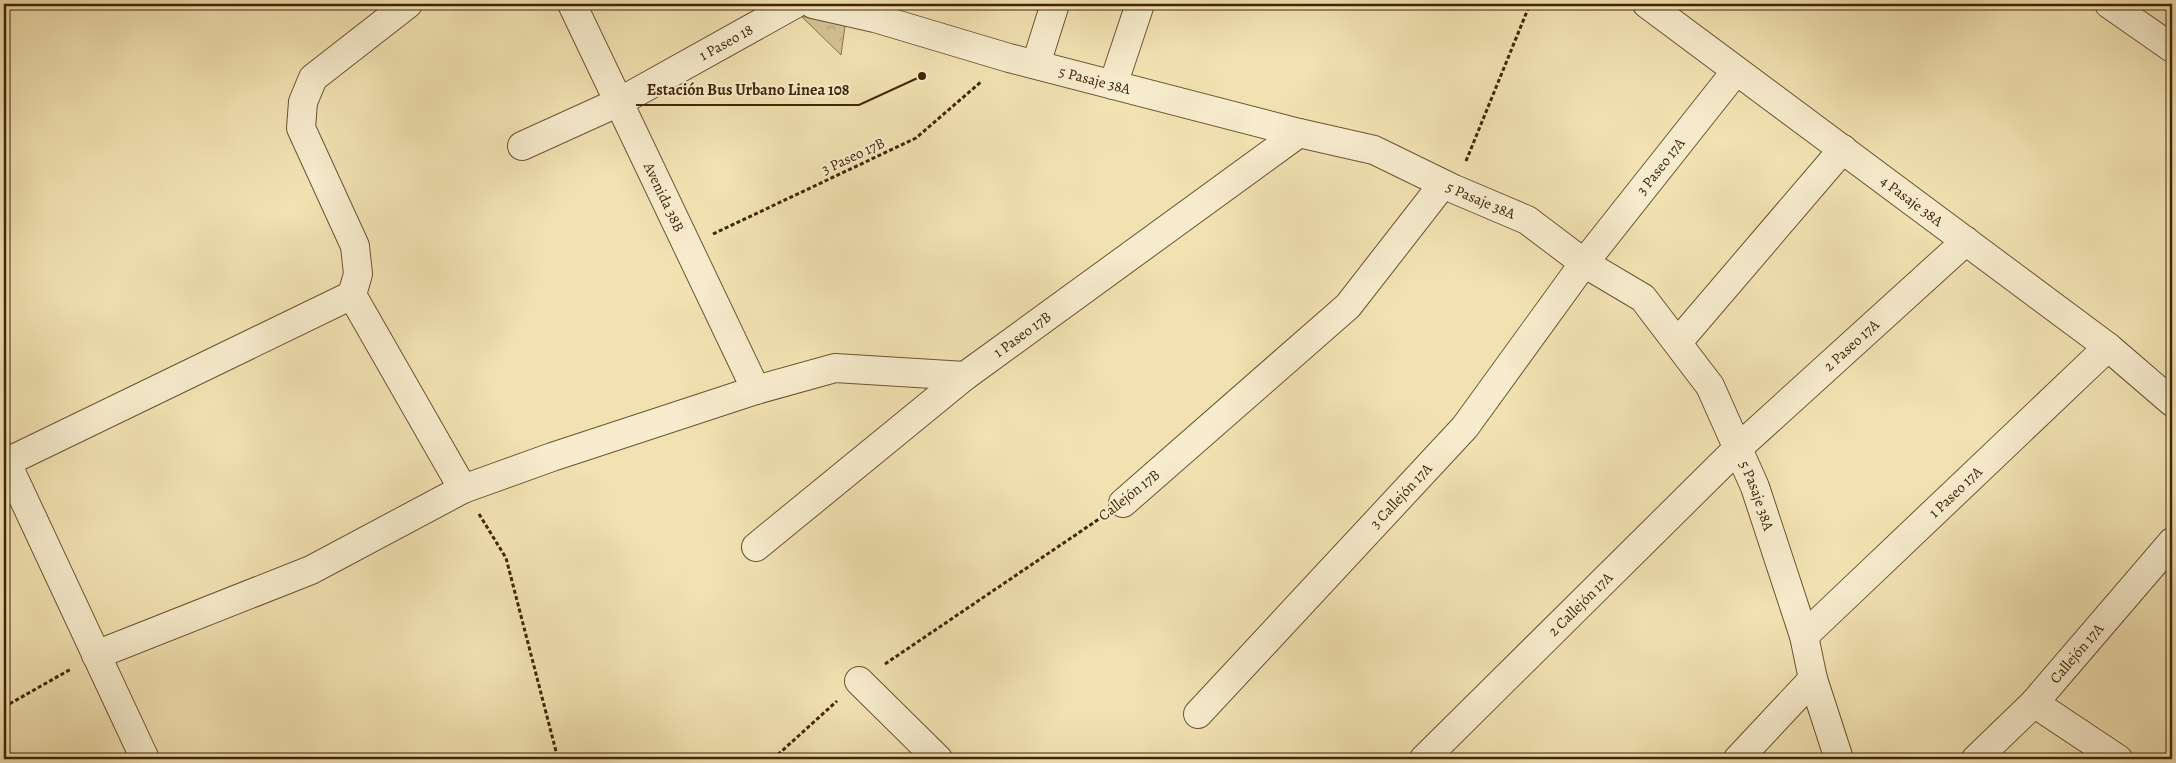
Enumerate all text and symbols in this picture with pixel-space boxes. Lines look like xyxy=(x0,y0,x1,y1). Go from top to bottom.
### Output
street label: 1 Paseo 18 xyxy=(695,19,757,65)
street label: 5 Pasaje 38A xyxy=(1057,61,1133,99)
callout: Estación Bus Urbano Linea 108 xyxy=(636,74,859,105)
text: Estación Bus Urbano Linea 108 xyxy=(647,79,850,101)
street label: 3 Paseo 17B xyxy=(818,133,888,179)
street label: 3 Paseo 17A xyxy=(1632,133,1690,199)
street label: Avenida 38B xyxy=(639,158,689,235)
street label: 4 Pasaje 38A xyxy=(1876,171,1947,231)
street label: 5 Pasaje 38A xyxy=(1443,177,1519,224)
street label: 1 Paseo 17B xyxy=(990,307,1055,362)
street label: 2 Paseo 17A xyxy=(1819,315,1884,376)
street label: 5 Pasaje 38A xyxy=(1734,457,1779,533)
street label: 3 Callejón 17A xyxy=(1366,459,1437,533)
street label: 1 Paseo 17A xyxy=(1924,462,1987,522)
street label: Callejón 17B xyxy=(1094,465,1164,525)
street label: 2 Callejón 17A xyxy=(1544,568,1617,641)
street label: Callejón 17A xyxy=(2045,619,2108,688)

